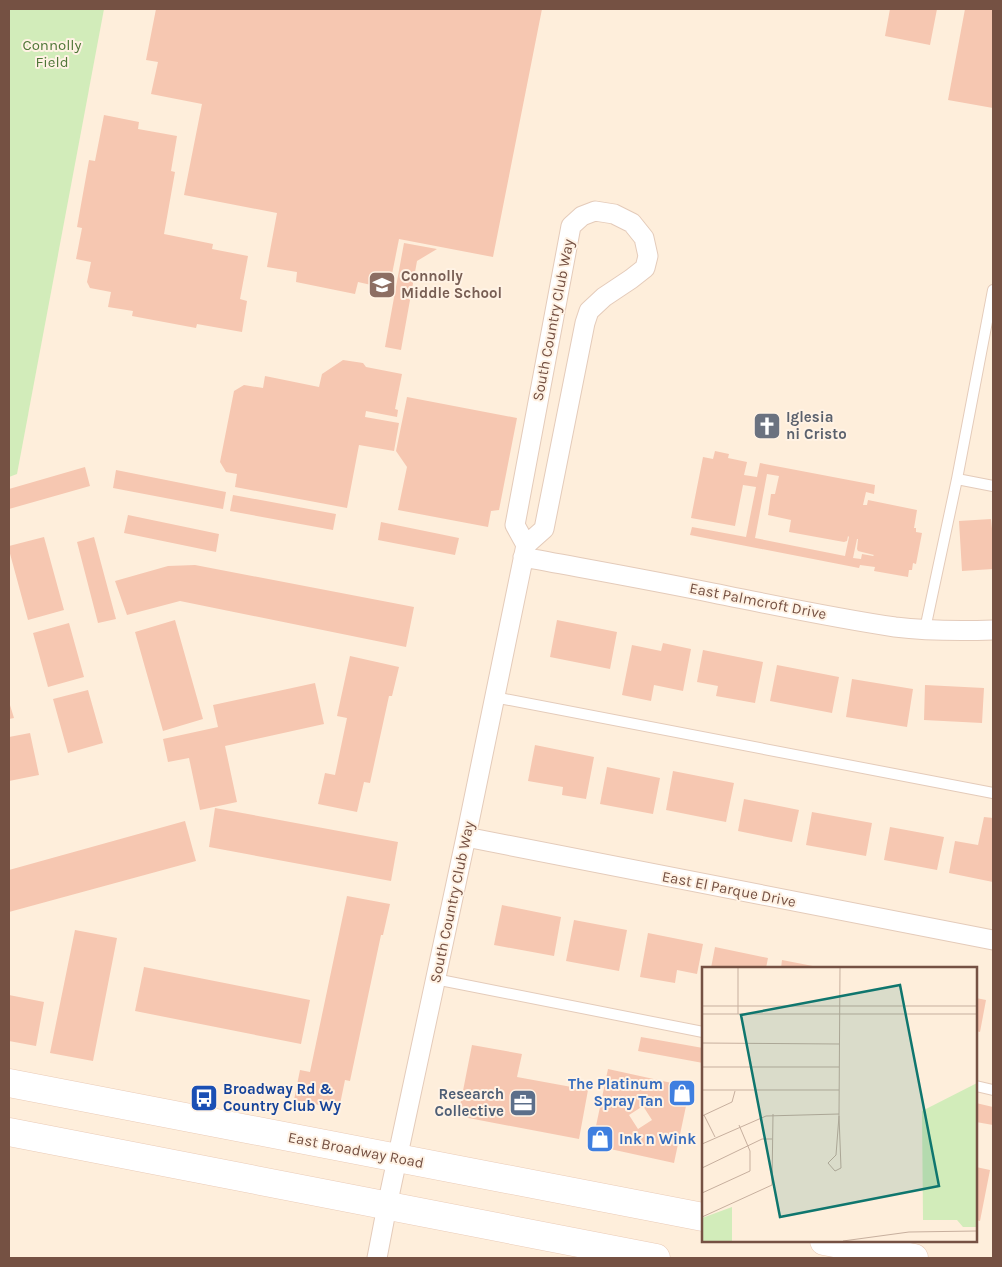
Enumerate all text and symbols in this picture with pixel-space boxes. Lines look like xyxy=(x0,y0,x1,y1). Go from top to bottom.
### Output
park label: Connolly Field xyxy=(22,36,82,71)
street label: South Country Club Way xyxy=(528,237,578,403)
place label: Connolly Middle School xyxy=(401,267,502,302)
school or university icon: Connolly Middle School xyxy=(367,270,397,300)
place label: Iglesia ni Cristo xyxy=(786,408,847,443)
church icon: Iglesia ni Cristo xyxy=(752,411,782,441)
street label: East Palmcroft Drive xyxy=(688,579,828,623)
street label: South Country Club Way xyxy=(426,820,478,984)
street label: East El Parque Drive xyxy=(660,867,798,911)
inset map xyxy=(702,967,977,1242)
place label: The Platinum Spray Tan xyxy=(568,1075,663,1110)
shop icon: The Platinum Spray Tan xyxy=(667,1078,697,1108)
place label: Broadway Rd & Country Club Wy xyxy=(223,1080,342,1115)
bus stop icon: Broadway Rd & Country Club Wy xyxy=(189,1083,219,1113)
place label: Research Collective xyxy=(434,1085,504,1120)
office icon: Research Collective xyxy=(508,1088,538,1118)
shop icon: Ink n Wink xyxy=(585,1124,615,1154)
street label: East Broadway Road xyxy=(287,1128,425,1172)
place label: Ink n Wink xyxy=(619,1130,696,1148)

